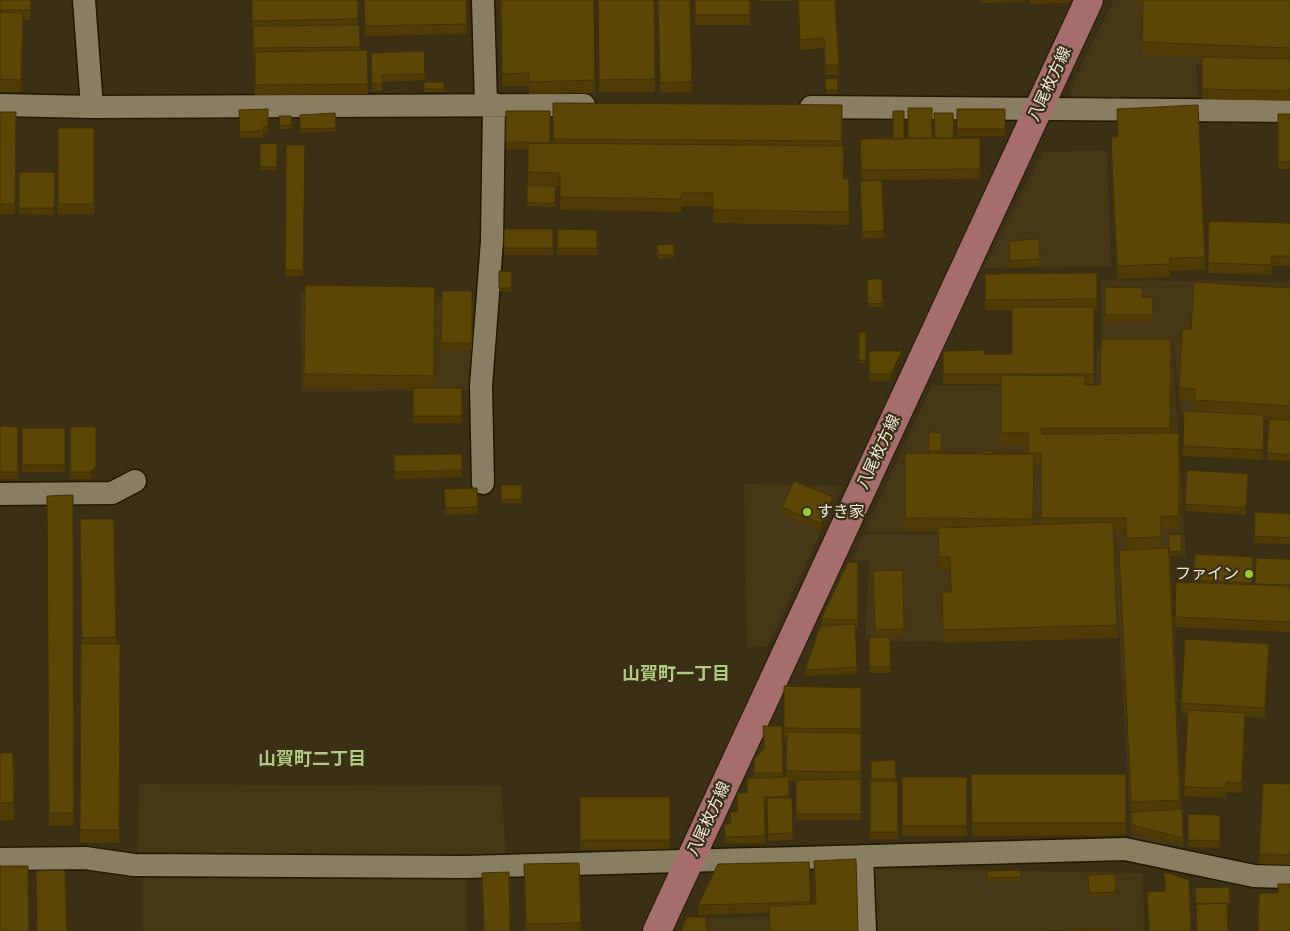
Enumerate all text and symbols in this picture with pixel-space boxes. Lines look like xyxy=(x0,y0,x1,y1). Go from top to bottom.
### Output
street label: 八尾枚方線 xyxy=(1024,44,1076,124)
street label: 八尾枚方線 xyxy=(853,412,905,492)
place label: すき家 xyxy=(817,503,865,522)
marker: すき家 xyxy=(801,506,813,518)
place label: ファイン xyxy=(1175,565,1239,584)
marker: ファイン xyxy=(1243,568,1255,580)
district label: 山賀町一丁目 xyxy=(622,664,730,685)
district label: 山賀町二丁目 xyxy=(258,749,366,770)
street label: 八尾枚方線 xyxy=(683,779,735,859)

